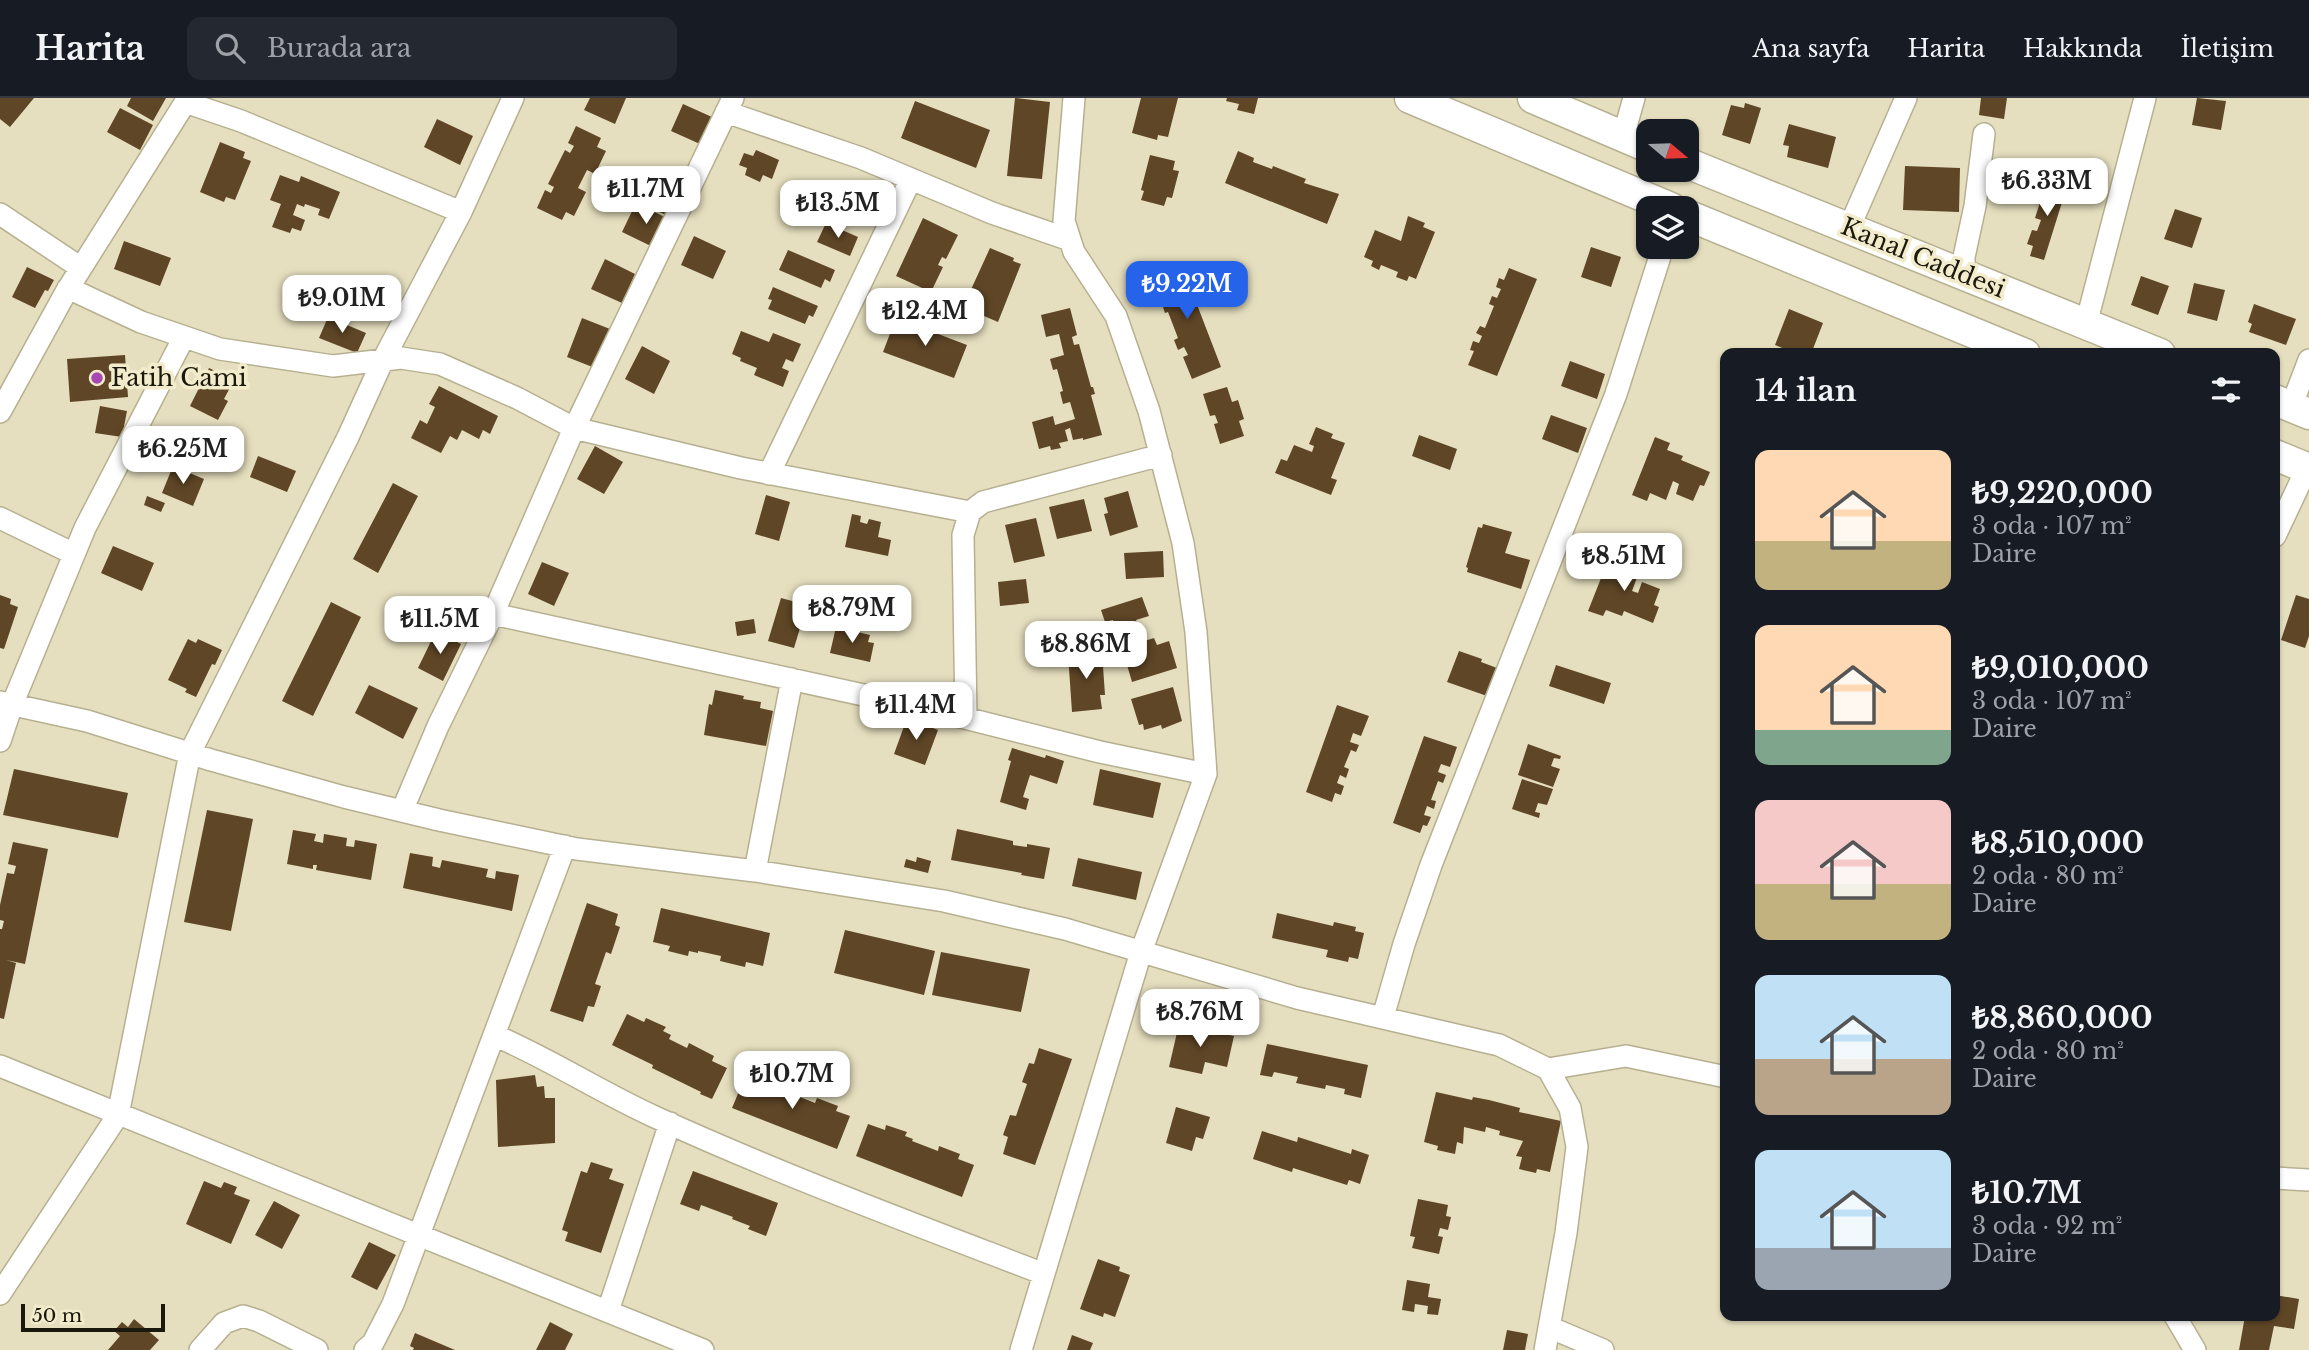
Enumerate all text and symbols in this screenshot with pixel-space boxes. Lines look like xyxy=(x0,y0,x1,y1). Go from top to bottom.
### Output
search box xyxy=(187,17,677,80)
text: Harita xyxy=(35,28,145,69)
icon: search xyxy=(211,29,249,67)
text: Burada ara xyxy=(267,32,411,64)
text: Ana sayfa xyxy=(1752,34,1870,63)
text: Harita xyxy=(1908,34,1985,63)
text: Hakkında xyxy=(2023,34,2142,63)
text: İletişim xyxy=(2180,34,2274,63)
north arrow xyxy=(1636,119,1699,182)
map controls xyxy=(1636,119,1699,259)
pin: ₺6.33M xyxy=(1990,158,2104,218)
pin: ₺11.7M xyxy=(589,166,703,226)
text: ₺6.33M xyxy=(2002,167,2092,195)
text: ₺11.7M xyxy=(607,175,685,203)
pin: ₺13.5M xyxy=(781,180,895,240)
text: ₺13.5M xyxy=(796,189,880,217)
button: layers xyxy=(1636,196,1699,259)
street label: Kanal Caddesi xyxy=(1837,211,2009,304)
pin: ₺9.22M xyxy=(1130,262,1244,321)
text: ₺9.22M xyxy=(1142,270,1232,298)
pin: ₺9.01M xyxy=(285,275,399,335)
text: ₺9.01M xyxy=(298,284,386,312)
pin: ₺12.4M xyxy=(868,288,982,348)
text: ₺12.4M xyxy=(882,297,968,325)
place label: Fatih Cami xyxy=(111,363,247,392)
marker: Fatih Cami xyxy=(89,370,105,386)
icon: filters xyxy=(2207,371,2245,409)
text: 14 ilan xyxy=(1755,372,1857,409)
pin: ₺6.25M xyxy=(126,426,240,486)
text: ₺6.25M xyxy=(138,435,228,463)
text: ₺9,220,000 xyxy=(1972,474,2153,511)
icon: home xyxy=(1811,478,1895,562)
text: 3 oda · 107 m² xyxy=(1972,512,2132,540)
pin: ₺8.51M xyxy=(1567,533,1681,593)
text: Daire xyxy=(1972,540,2037,568)
text: ₺8.51M xyxy=(1582,542,1666,570)
pin: ₺8.79M xyxy=(795,586,909,645)
text: ₺8.79M xyxy=(808,594,896,622)
pin: ₺11.5M xyxy=(383,596,497,656)
text: ₺11.5M xyxy=(400,605,480,633)
pin: ₺8.86M xyxy=(1029,622,1143,681)
text: ₺8.86M xyxy=(1041,630,1131,658)
text: ₺9,010,000 xyxy=(1972,649,2149,686)
icon: home xyxy=(1811,653,1895,737)
pin: ₺11.4M xyxy=(859,682,973,742)
text: 3 oda · 107 m² xyxy=(1972,687,2132,715)
text: ₺11.4M xyxy=(876,691,956,719)
text: Daire xyxy=(1972,715,2037,743)
text: ₺8,510,000 xyxy=(1972,824,2144,861)
icon: home xyxy=(1811,828,1895,912)
text: 2 oda · 80 m² xyxy=(1972,862,2124,890)
text: Daire xyxy=(1972,890,2037,918)
pin: ₺8.76M xyxy=(1143,990,1257,1049)
text: ₺8.76M xyxy=(1156,998,1244,1026)
text: ₺8,860,000 xyxy=(1972,999,2153,1036)
icon: home xyxy=(1811,1003,1895,1087)
text: 2 oda · 80 m² xyxy=(1972,1037,2124,1065)
pin: ₺10.7M xyxy=(735,1052,849,1111)
text: ₺10.7M xyxy=(750,1060,834,1088)
text: Daire xyxy=(1972,1065,2037,1093)
text: ₺10.7M xyxy=(1972,1174,2082,1211)
icon: home xyxy=(1811,1178,1895,1262)
text: 3 oda · 92 m² xyxy=(1972,1212,2122,1240)
text: Daire xyxy=(1972,1240,2037,1268)
scale bar xyxy=(21,1301,164,1333)
text: 50 m xyxy=(32,1304,82,1327)

